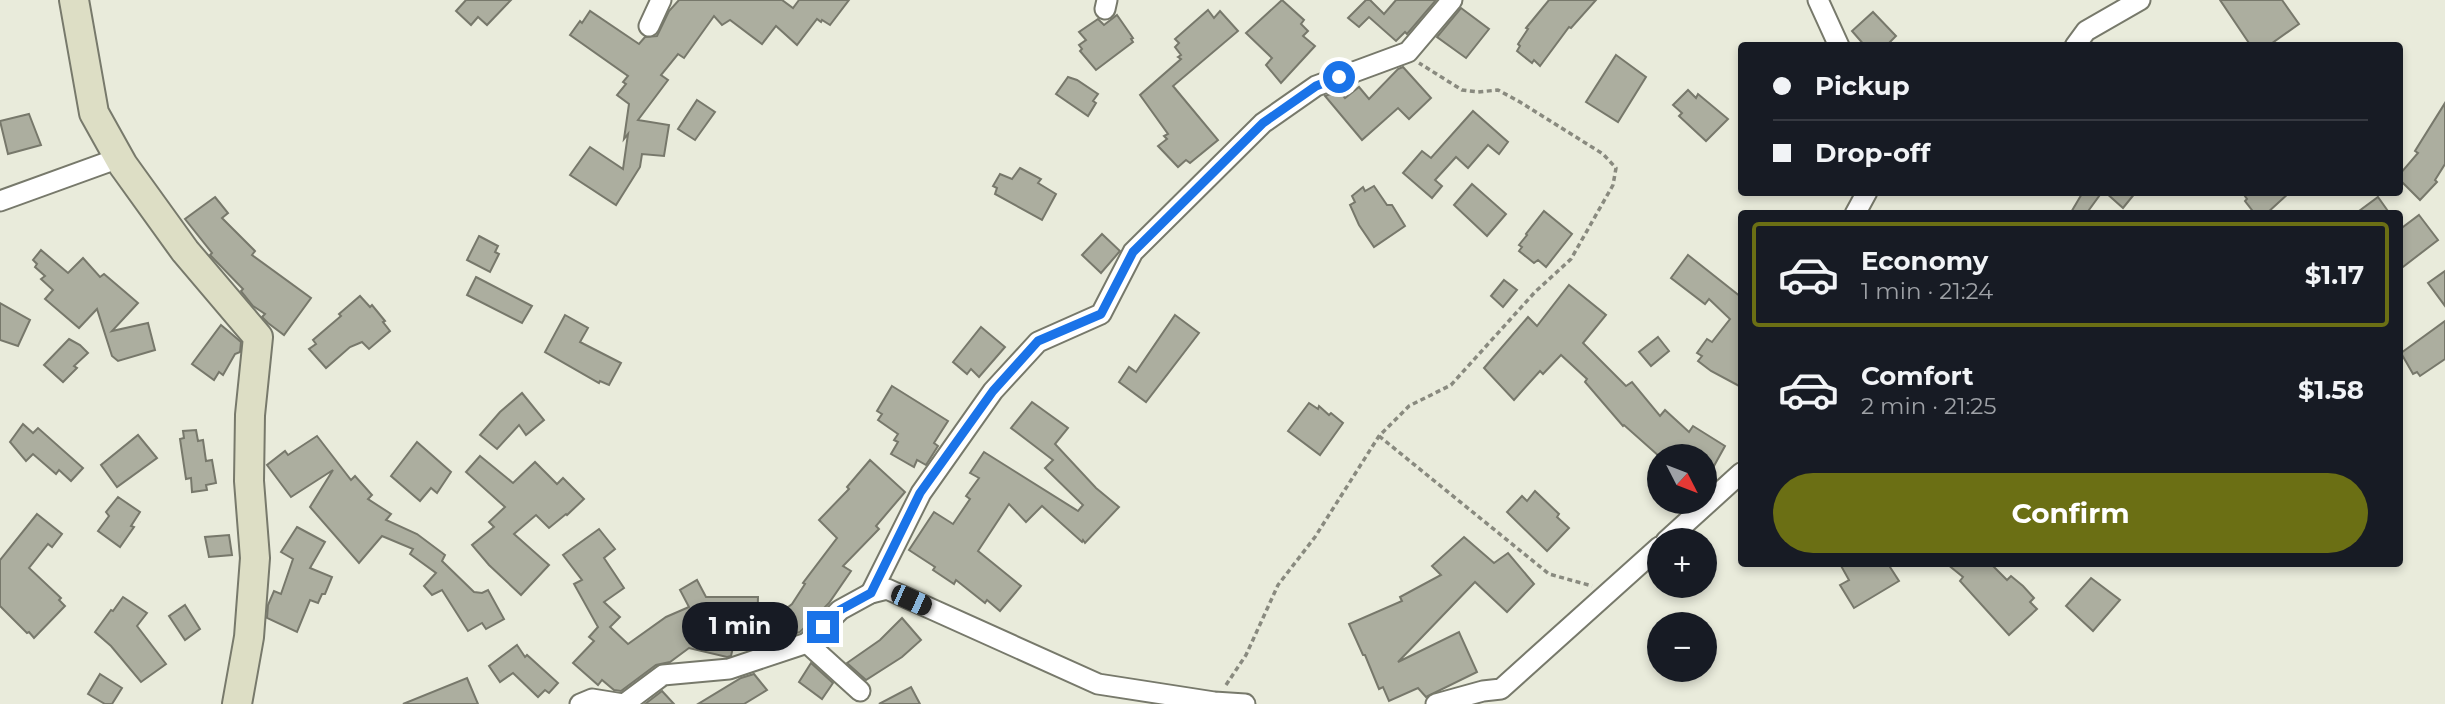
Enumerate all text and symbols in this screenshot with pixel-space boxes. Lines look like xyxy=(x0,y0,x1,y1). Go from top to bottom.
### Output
route start xyxy=(1323,61,1355,93)
text: Pickup xyxy=(1815,70,1910,102)
text: Drop-off xyxy=(1815,137,1930,169)
icon: car xyxy=(1777,243,1840,306)
text: Economy xyxy=(1861,245,1988,277)
text: $1.17 xyxy=(2305,259,2364,291)
text: 1 min · 21:24 xyxy=(1861,277,1993,305)
icon: car xyxy=(1777,358,1840,421)
text: Comfort xyxy=(1861,360,1973,392)
text: $1.58 xyxy=(2298,374,2364,406)
text: 2 min · 21:25 xyxy=(1861,392,1996,420)
north arrow xyxy=(1647,444,1717,514)
map controls xyxy=(1647,444,1717,682)
button: Confirm xyxy=(1773,473,2368,553)
button: + xyxy=(1647,528,1717,598)
car xyxy=(888,582,935,618)
callout: 1 min xyxy=(683,602,798,652)
route end xyxy=(807,611,839,643)
text: 1 min xyxy=(709,612,771,640)
button: − xyxy=(1647,612,1717,682)

